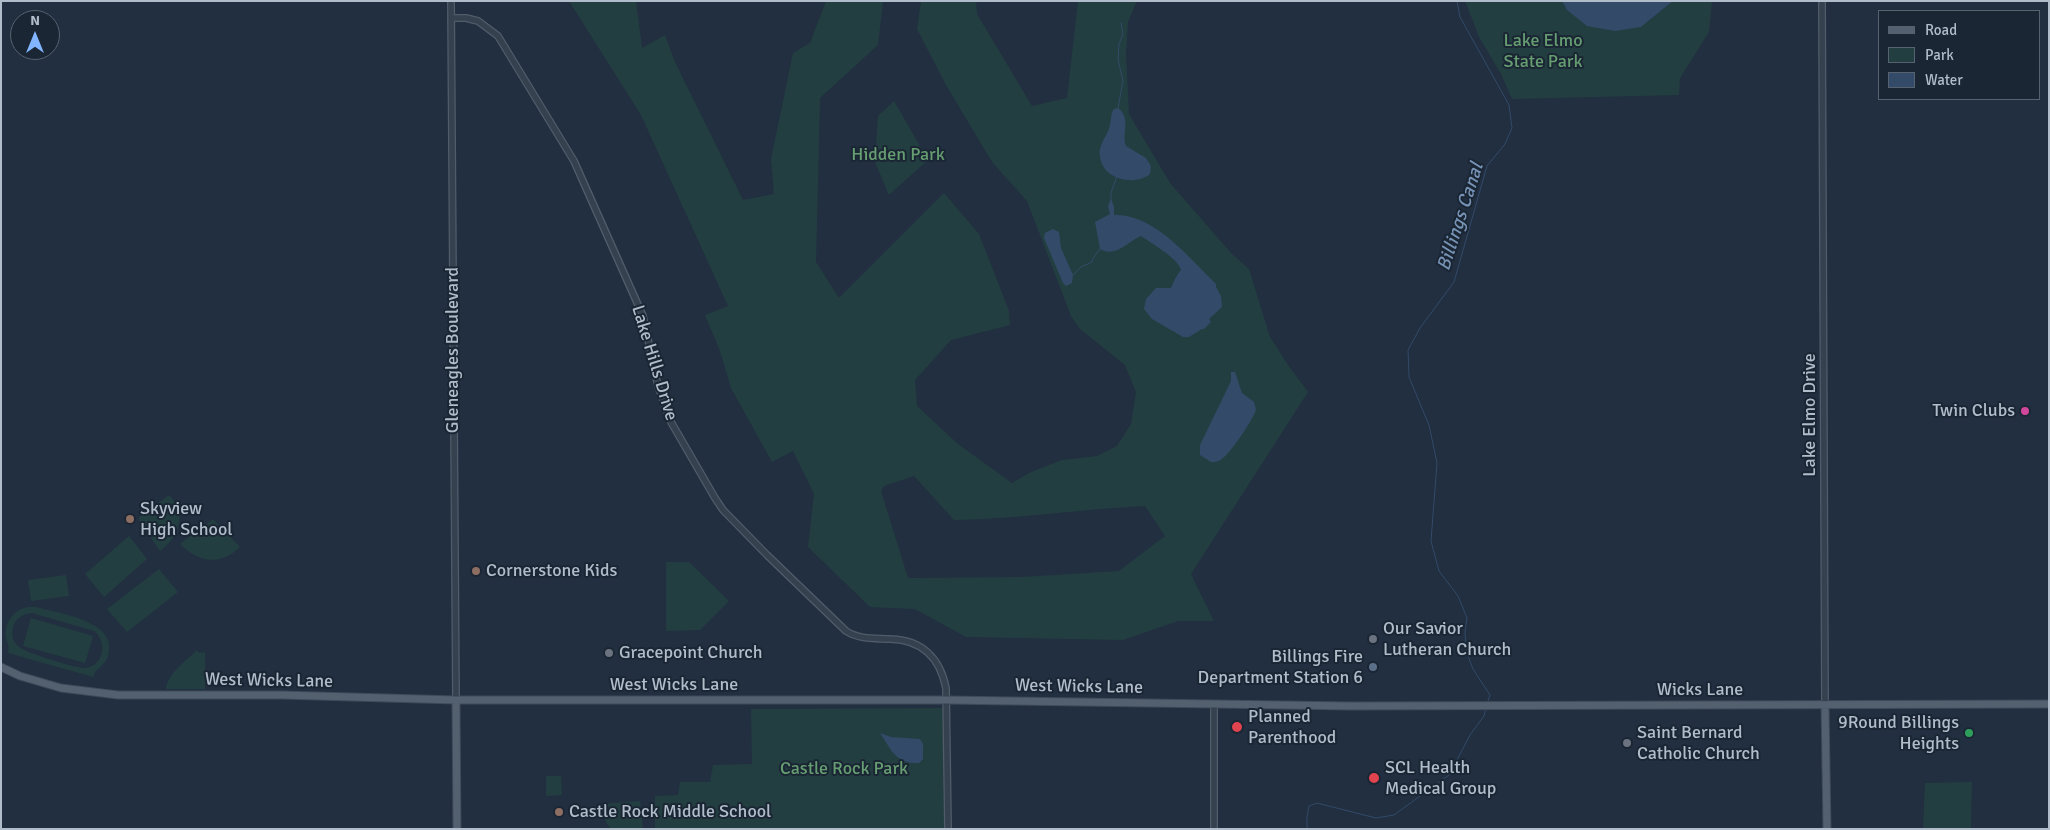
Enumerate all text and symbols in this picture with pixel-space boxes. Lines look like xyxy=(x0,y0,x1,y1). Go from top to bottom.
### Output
north arrow xyxy=(10,10,60,60)
legend xyxy=(1878,10,2040,100)
text: N xyxy=(30,12,40,29)
text: Road xyxy=(1925,21,1957,39)
park label: Lake Elmo State Park xyxy=(1503,30,1583,72)
text: Park xyxy=(1925,46,1954,64)
text: Water xyxy=(1925,71,1963,89)
park label: Hidden Park xyxy=(851,144,945,166)
water label: Billings Canal xyxy=(1433,160,1489,274)
street label: Gleneagles Boulevard xyxy=(442,267,464,433)
street label: Lake Hills Drive xyxy=(626,303,682,423)
street label: Lake Elmo Drive xyxy=(1799,353,1821,477)
place label: Twin Clubs xyxy=(1932,400,2015,422)
marker: Twin Clubs xyxy=(2019,405,2031,417)
place label: Skyview High School xyxy=(140,498,233,540)
marker: Skyview High School xyxy=(124,513,136,525)
place label: Cornerstone Kids xyxy=(486,560,617,582)
marker: Cornerstone Kids xyxy=(470,565,482,577)
place label: Our Savior Lutheran Church xyxy=(1383,618,1511,660)
marker: Our Savior Lutheran Church xyxy=(1367,633,1379,645)
place label: Gracepoint Church xyxy=(619,642,762,664)
place label: Billings Fire Department Station 6 xyxy=(1198,646,1363,689)
marker: Gracepoint Church xyxy=(603,647,615,659)
marker: Billings Fire Department Station 6 xyxy=(1367,661,1379,673)
street label: West Wicks Lane xyxy=(205,669,333,693)
street label: West Wicks Lane xyxy=(610,674,738,696)
street label: West Wicks Lane xyxy=(1015,675,1143,699)
street label: Wicks Lane xyxy=(1657,679,1743,701)
place label: Planned Parenthood xyxy=(1248,706,1336,749)
place label: 9Round Billings Heights xyxy=(1838,712,1959,754)
marker: Planned Parenthood xyxy=(1230,720,1244,734)
place label: Saint Bernard Catholic Church xyxy=(1637,722,1760,764)
marker: 9Round Billings Heights xyxy=(1963,727,1975,739)
marker: Saint Bernard Catholic Church xyxy=(1621,737,1633,749)
place label: SCL Health Medical Group xyxy=(1385,757,1496,800)
park label: Castle Rock Park xyxy=(780,758,908,780)
marker: SCL Health Medical Group xyxy=(1367,771,1381,785)
place label: Castle Rock Middle School xyxy=(569,801,771,823)
marker: Castle Rock Middle School xyxy=(553,806,565,818)

